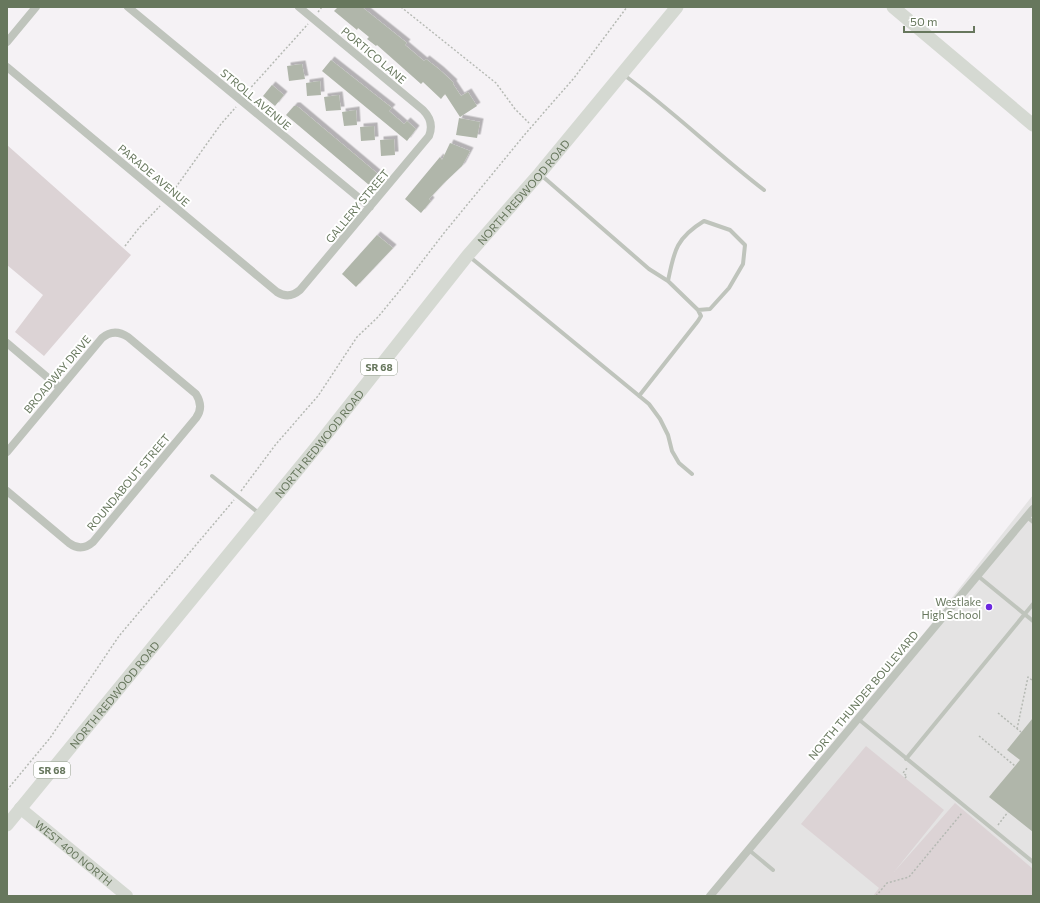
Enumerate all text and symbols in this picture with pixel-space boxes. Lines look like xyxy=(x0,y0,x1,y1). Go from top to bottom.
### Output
scale bar xyxy=(904,8,974,34)
text: 50 m xyxy=(910,14,938,28)
street label: PORTICO LANE xyxy=(339,24,409,86)
street label: STROLL AVENUE xyxy=(218,66,294,132)
street label: NORTH REDWOOD ROAD xyxy=(474,136,572,247)
street label: PARADE AVENUE xyxy=(116,141,192,209)
street label: GALLERY STREET xyxy=(322,167,392,245)
street label: BROADWAY DRIVE xyxy=(21,333,93,415)
road number: SR 68 xyxy=(361,359,397,375)
street label: NORTH REDWOOD ROAD xyxy=(272,387,366,500)
street label: ROUNDABOUT STREET xyxy=(84,431,172,533)
place label: Westlake High School xyxy=(921,595,981,621)
marker: Westlake High School xyxy=(984,602,994,612)
street label: NORTH THUNDER BOULEVARD xyxy=(805,628,921,762)
street label: NORTH REDWOOD ROAD xyxy=(66,638,162,750)
road number: SR 68 xyxy=(34,762,70,778)
street label: WEST 400 NORTH xyxy=(33,817,115,888)

